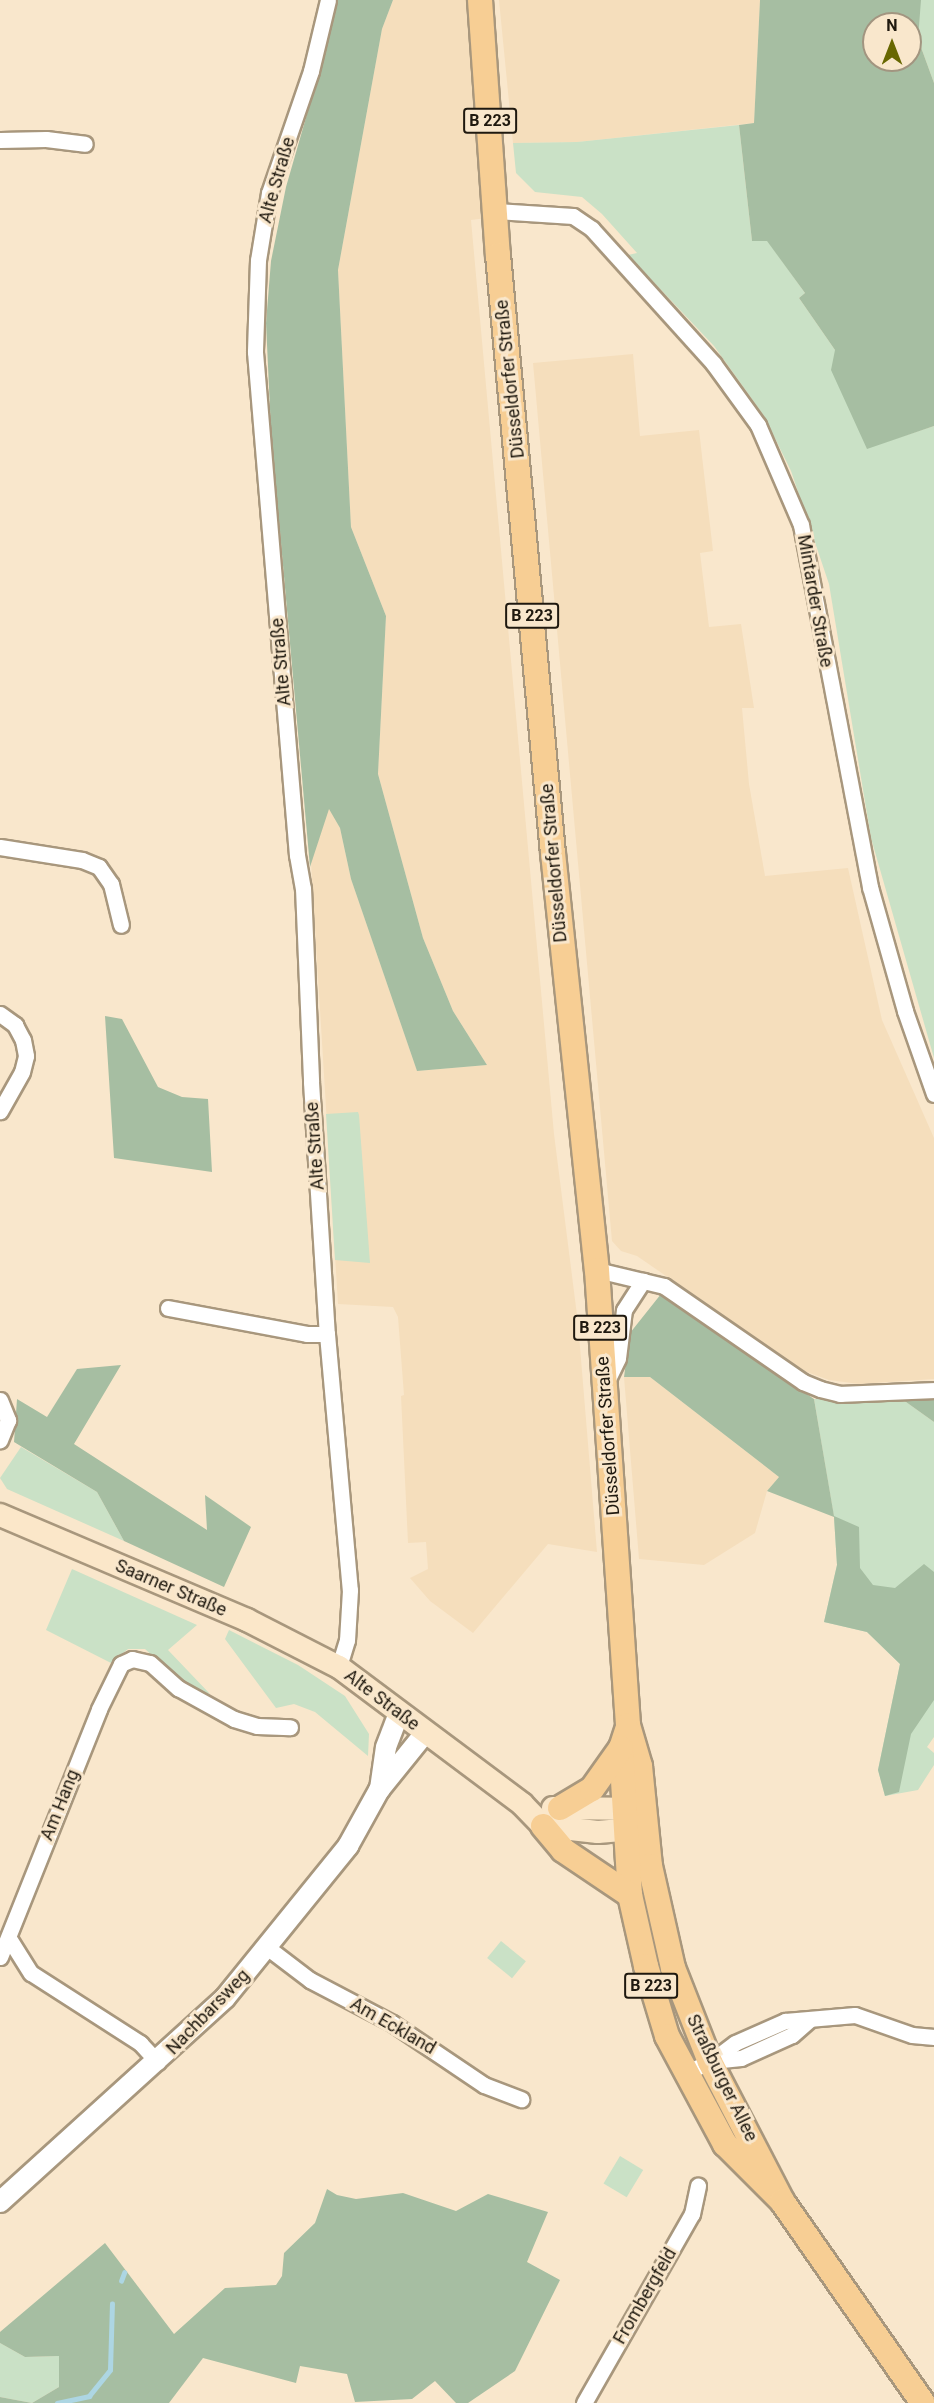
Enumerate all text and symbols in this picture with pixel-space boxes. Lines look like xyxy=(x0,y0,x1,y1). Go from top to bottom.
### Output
north arrow xyxy=(862,12,922,72)
text: N xyxy=(886,16,898,35)
road number: B 223 xyxy=(463,108,517,134)
street label: Alte Straße xyxy=(254,135,300,225)
street label: Düsseldorfer Straße xyxy=(491,299,529,459)
street label: Mintarder Straße xyxy=(793,533,837,669)
road number: B 223 xyxy=(505,603,559,629)
street label: Alte Straße xyxy=(266,617,296,707)
street label: Düsseldorfer Straße xyxy=(536,783,572,943)
street label: Alte Straße xyxy=(301,1101,329,1191)
road number: B 223 xyxy=(573,1315,627,1341)
street label: Düsseldorfer Straße xyxy=(592,1356,624,1516)
street label: Saarner Straße xyxy=(112,1555,230,1621)
street label: Alte Straße xyxy=(340,1665,424,1735)
street label: Am Hang xyxy=(36,1766,84,1844)
street label: Nachbarsweg xyxy=(162,1965,254,2059)
road number: B 223 xyxy=(624,1973,678,1999)
street label: Am Eckland xyxy=(347,1993,439,2059)
street label: Straßburger Allee xyxy=(682,2011,762,2145)
street label: Frombergfeld xyxy=(609,2244,681,2348)

